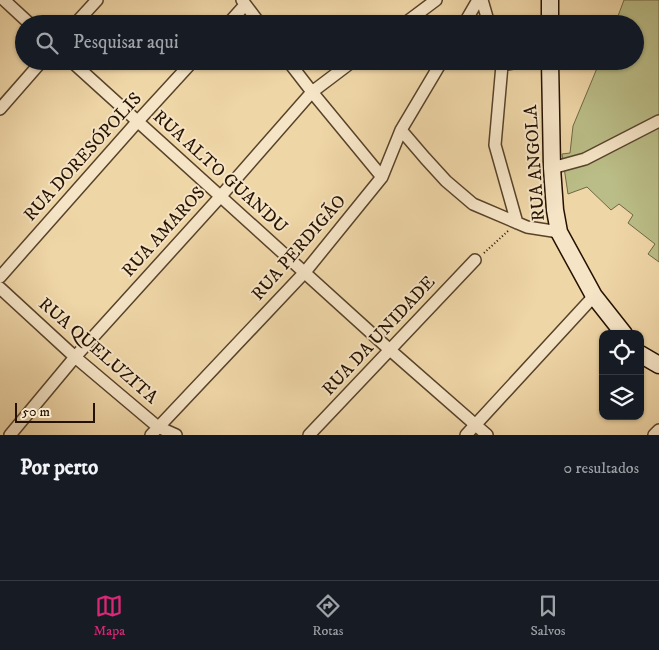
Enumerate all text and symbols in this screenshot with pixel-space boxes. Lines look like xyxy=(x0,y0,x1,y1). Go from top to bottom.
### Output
search box xyxy=(15,15,644,70)
icon: search xyxy=(33,29,61,57)
text: Pesquisar aqui xyxy=(73,31,179,54)
street label: RUA DORESÓPOLIS xyxy=(19,88,147,226)
street label: RUA ANGOLA xyxy=(520,104,550,222)
street label: RUA ALTO GUANDU xyxy=(148,106,292,238)
street label: RUA AMAROS xyxy=(118,182,210,282)
street label: RUA PERDIGÃO xyxy=(246,190,351,305)
street label: RUA DA UNIDADE xyxy=(318,271,440,400)
street label: RUA QUELUZITA xyxy=(34,293,162,409)
map controls xyxy=(599,330,644,420)
button: locate xyxy=(599,330,644,375)
button: layers xyxy=(599,375,644,420)
scale bar xyxy=(15,400,95,423)
text: 50 m xyxy=(22,403,50,421)
text: Por perto xyxy=(20,455,98,481)
text: 0 resultados xyxy=(564,458,639,478)
tab: Mapa xyxy=(94,592,125,640)
tab: Rotas xyxy=(312,592,343,640)
tab: Salvos xyxy=(531,592,565,640)

